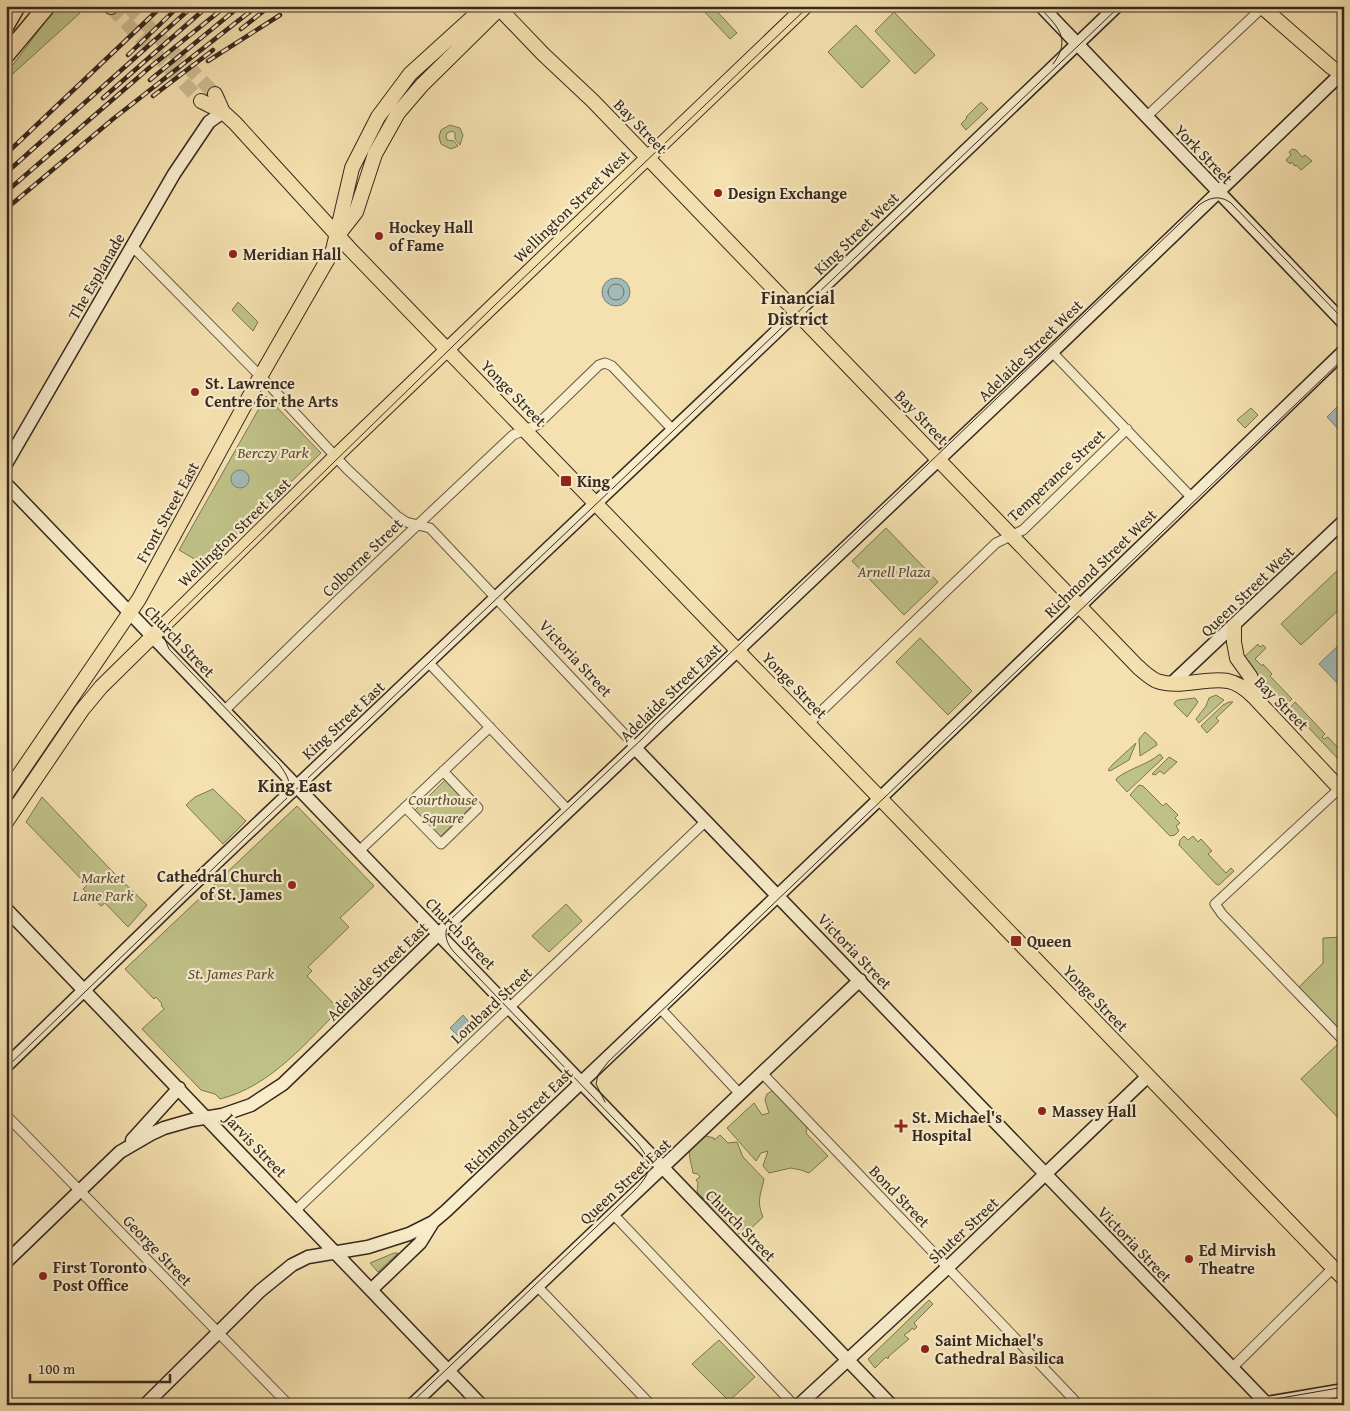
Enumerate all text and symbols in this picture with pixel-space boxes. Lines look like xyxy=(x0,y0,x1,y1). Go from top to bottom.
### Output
street label: Bay Street xyxy=(609,93,674,159)
street label: York Street xyxy=(1169,118,1239,190)
street label: Wellington Street West xyxy=(507,144,635,268)
place label: Design Exchange xyxy=(728,181,847,205)
street label: King Street West xyxy=(808,186,904,280)
marker: Design Exchange xyxy=(712,187,724,199)
place label: Hockey Hall of Fame xyxy=(389,215,473,257)
street label: The Esplanade xyxy=(61,228,131,324)
marker: Hockey Hall of Fame xyxy=(373,230,385,242)
place label: Meridian Hall xyxy=(243,242,342,266)
marker: Meridian Hall xyxy=(227,248,239,260)
district label: Financial District xyxy=(761,284,835,332)
street label: Adelaide Street West xyxy=(972,293,1088,407)
street label: Yonge Street xyxy=(476,354,552,432)
place label: St. Lawrence Centre for the Arts xyxy=(205,371,338,413)
street label: Bay Street xyxy=(890,384,955,450)
marker: St. Lawrence Centre for the Arts xyxy=(189,386,201,398)
street label: Temperance Street xyxy=(1002,423,1111,527)
park label: Berczy Park xyxy=(236,440,310,464)
street label: Front Street East xyxy=(129,457,205,567)
place label: King xyxy=(577,469,611,493)
street label: Wellington Street East xyxy=(172,471,296,592)
marker: King xyxy=(559,474,573,488)
street label: Richmond Street West xyxy=(1038,503,1162,623)
street label: Colborne Street xyxy=(316,512,408,602)
street label: Queen Street West xyxy=(1195,540,1300,642)
park label: Arnell Plaza xyxy=(856,559,931,583)
street label: Church Street xyxy=(139,599,221,683)
street label: Victoria Street xyxy=(534,614,619,702)
street label: Adelaide Street East xyxy=(614,637,727,747)
street label: Yonge Street xyxy=(757,646,833,724)
street label: Bay Street xyxy=(1249,670,1315,736)
street label: King Street East xyxy=(296,675,390,765)
district label: King East xyxy=(258,772,332,799)
park label: Courthouse Square xyxy=(408,787,478,829)
place label: Cathedral Church of St. James xyxy=(157,864,283,906)
park label: Market Lane Park xyxy=(72,865,134,907)
marker: Cathedral Church of St. James xyxy=(286,879,298,891)
street label: Church Street xyxy=(420,891,502,975)
street label: Victoria Street xyxy=(812,907,898,995)
street label: Adelaide Street East xyxy=(321,916,434,1026)
place label: Queen xyxy=(1027,929,1072,953)
marker: Queen xyxy=(1009,934,1023,948)
street label: Yonge Street xyxy=(1058,959,1134,1037)
park label: St. James Park xyxy=(188,961,275,985)
street label: Lombard Street xyxy=(445,961,537,1049)
street label: Richmond Street East xyxy=(458,1061,578,1178)
place label: Massey Hall xyxy=(1052,1099,1137,1123)
place label: St. Michael's Hospital xyxy=(912,1105,1002,1147)
marker: Massey Hall xyxy=(1036,1105,1048,1117)
street label: Jarvis Street xyxy=(217,1106,293,1183)
marker: St. Michael's Hospital xyxy=(894,1119,908,1133)
street label: Queen Street East xyxy=(574,1132,676,1230)
street label: Bond Street xyxy=(864,1159,936,1233)
street label: Church Street xyxy=(700,1183,782,1267)
street label: Shuter Street xyxy=(922,1191,1004,1269)
street label: Victoria Street xyxy=(1092,1200,1178,1288)
street label: George Street xyxy=(118,1209,199,1291)
place label: Ed Mirvish Theatre xyxy=(1199,1238,1276,1280)
marker: Ed Mirvish Theatre xyxy=(1183,1253,1195,1265)
place label: First Toronto Post Office xyxy=(53,1255,148,1297)
marker: First Toronto Post Office xyxy=(37,1270,49,1282)
place label: Saint Michael's Cathedral Basilica xyxy=(935,1328,1065,1370)
marker: Saint Michael's Cathedral Basilica xyxy=(919,1343,931,1355)
scale bar xyxy=(30,1351,170,1383)
text: 100 m xyxy=(38,1358,76,1379)

